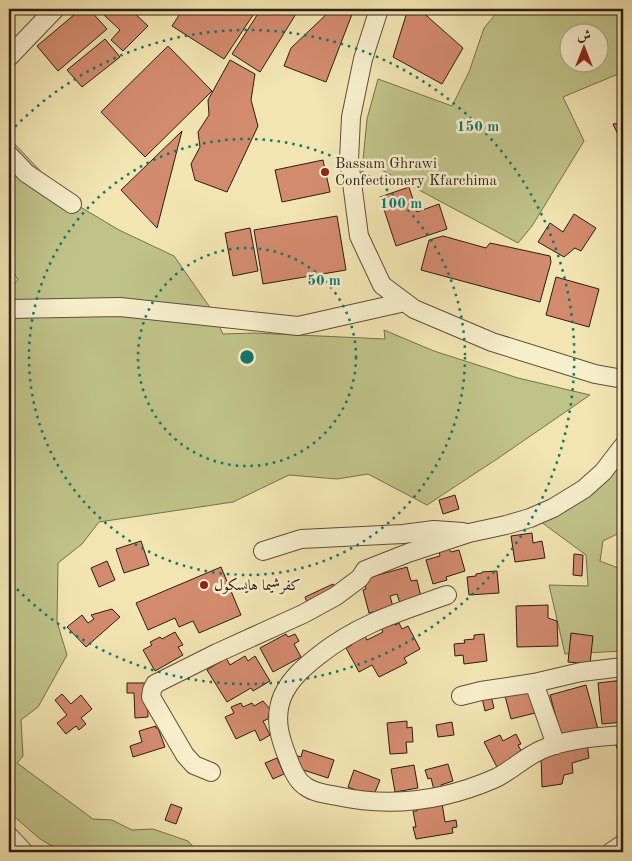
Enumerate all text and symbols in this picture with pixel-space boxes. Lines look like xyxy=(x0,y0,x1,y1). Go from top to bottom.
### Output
north arrow xyxy=(560,22,610,72)
text: ش xyxy=(577,29,591,43)
text: 150 m xyxy=(457,120,499,135)
place label: Bassam Ghrawi Confectionery Kfarchima xyxy=(335,157,498,189)
marker: Bassam Ghrawi Confectionery Kfarchima xyxy=(319,166,331,178)
text: 100 m xyxy=(380,197,422,212)
text: 50 m xyxy=(307,274,341,289)
centre of rings xyxy=(238,348,256,366)
place label: كفرشيما هايسكول xyxy=(214,577,301,595)
marker: كفرشيما هايسكول xyxy=(198,579,210,591)

